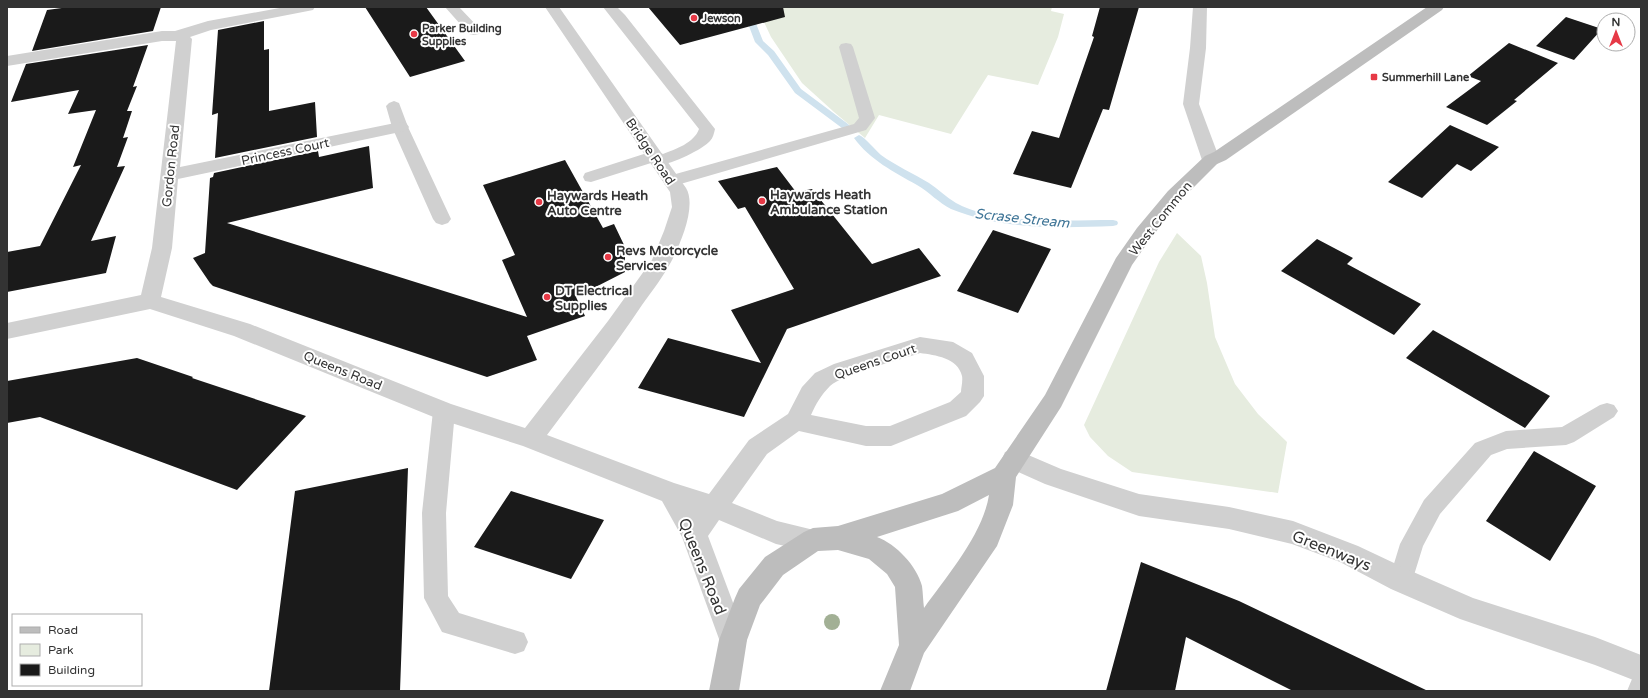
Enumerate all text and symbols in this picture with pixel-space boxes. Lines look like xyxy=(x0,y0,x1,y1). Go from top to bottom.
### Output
place label: Jewson xyxy=(701,12,741,25)
north arrow xyxy=(1596,12,1636,52)
marker: Jewson xyxy=(689,13,699,23)
text: N xyxy=(1612,16,1620,29)
place label: Parker Building Supplies xyxy=(422,22,502,49)
marker: Parker Building Supplies xyxy=(409,29,419,39)
place label: Summerhill Lane xyxy=(1382,71,1470,84)
marker: Summerhill Lane xyxy=(1369,72,1379,82)
street label: Bridge Road xyxy=(622,115,678,188)
street label: Gordon Road xyxy=(159,124,183,208)
street label: Princess Court xyxy=(240,135,331,169)
street label: West Common xyxy=(1126,178,1196,259)
place label: Haywards Heath Ambulance Station xyxy=(770,187,888,218)
place label: Haywards Heath Auto Centre xyxy=(547,188,648,219)
marker: Haywards Heath Ambulance Station xyxy=(757,196,767,206)
marker: Haywards Heath Auto Centre xyxy=(534,197,544,207)
water label: Scrase Stream xyxy=(974,205,1071,232)
place label: Revs Motorcycle Services xyxy=(616,243,719,274)
marker: Revs Motorcycle Services xyxy=(603,252,613,262)
place label: DT Electrical Supplies xyxy=(555,283,632,314)
marker: DT Electrical Supplies xyxy=(542,292,552,302)
street label: Queens Court xyxy=(832,340,918,383)
street label: Queens Road xyxy=(301,348,384,394)
street label: Queens Road xyxy=(674,515,731,618)
street label: Greenways xyxy=(1289,526,1374,576)
legend xyxy=(12,614,142,686)
text: Road xyxy=(48,623,78,637)
text: Park xyxy=(48,643,74,657)
text: Building xyxy=(48,663,95,677)

